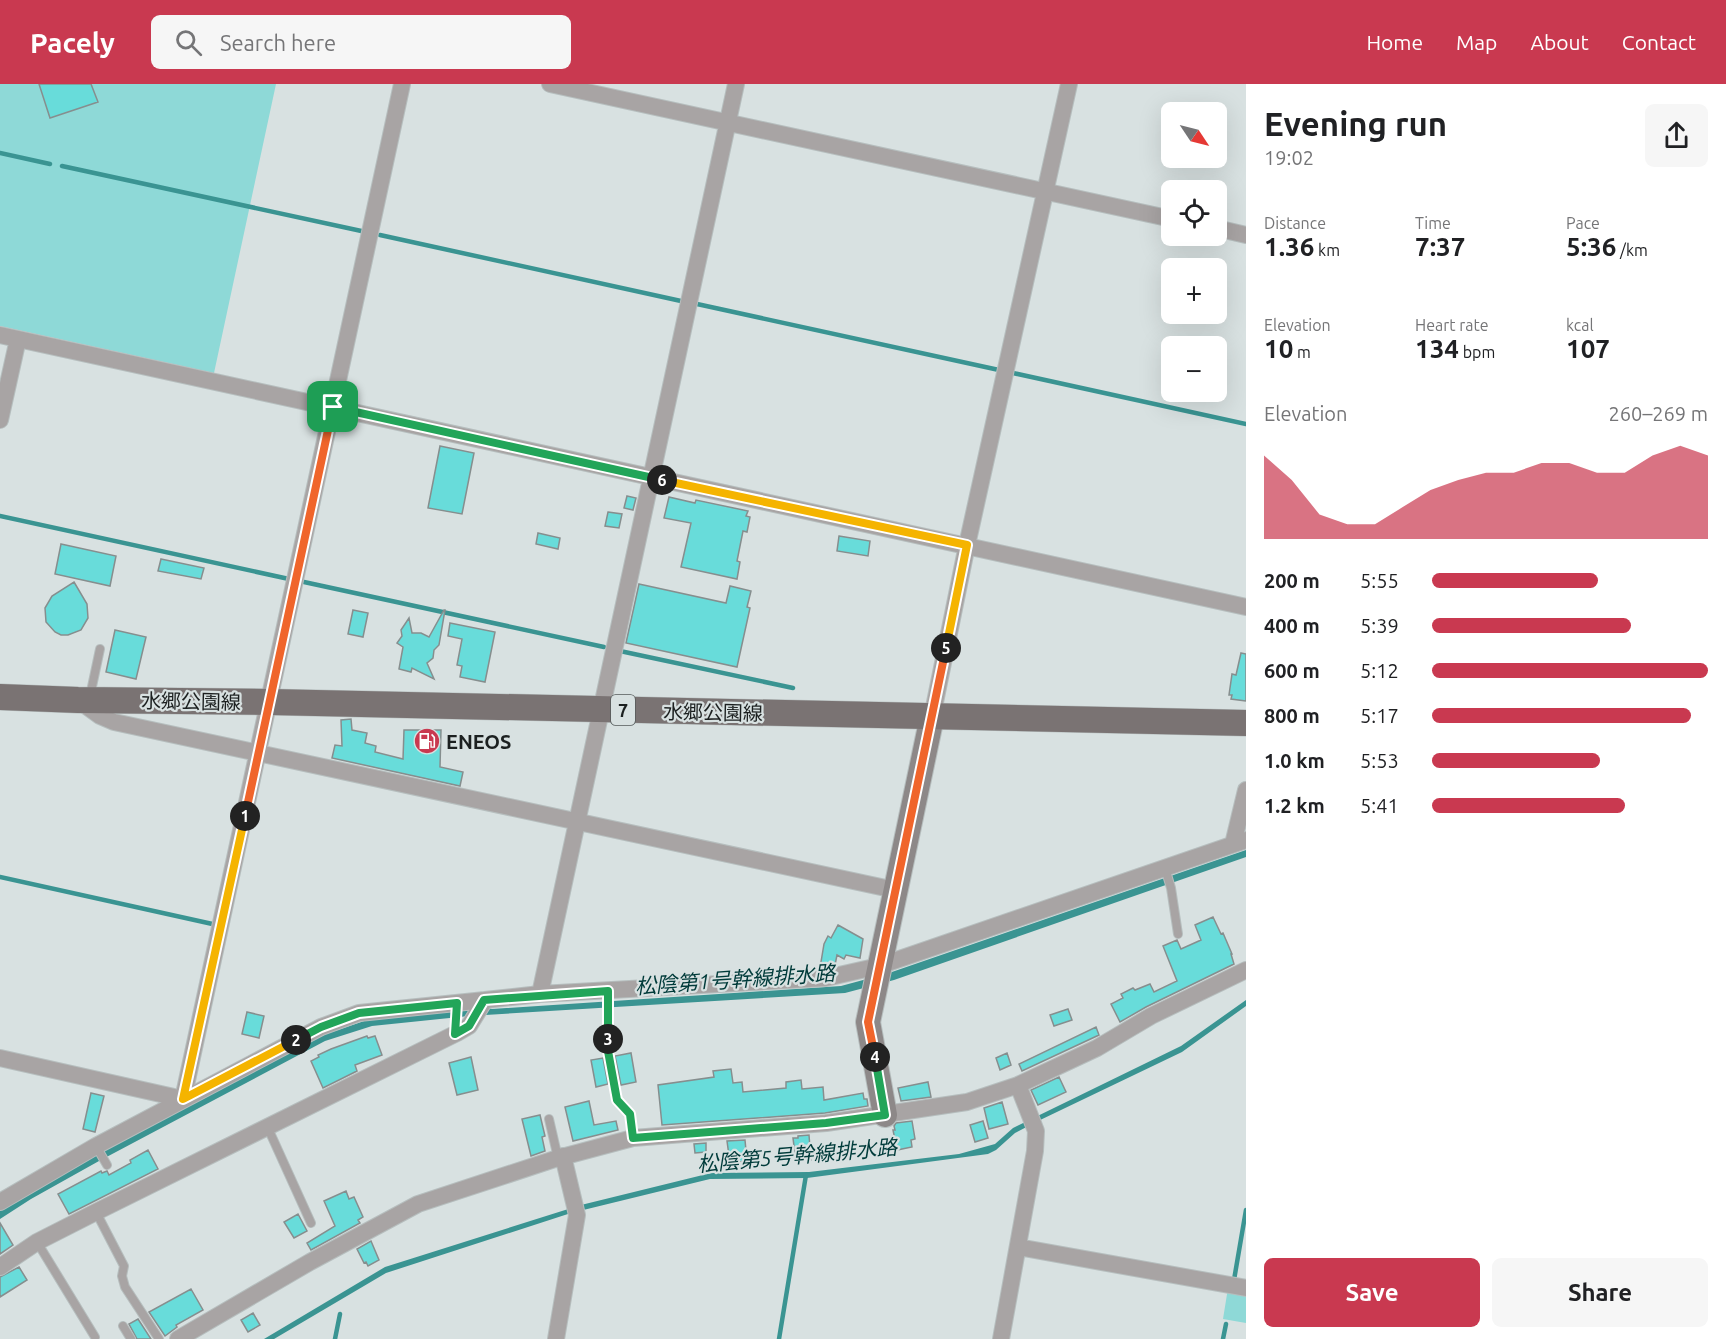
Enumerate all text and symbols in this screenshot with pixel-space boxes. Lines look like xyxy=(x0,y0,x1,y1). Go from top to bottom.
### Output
search box xyxy=(151,15,571,69)
icon: search xyxy=(172,26,205,59)
text: Pacely xyxy=(30,27,115,58)
text: Search here xyxy=(220,30,336,55)
text: Home xyxy=(1366,30,1423,54)
text: Map xyxy=(1456,30,1497,54)
text: About xyxy=(1530,30,1589,54)
text: Contact xyxy=(1622,30,1696,54)
north arrow xyxy=(1161,102,1227,168)
map controls xyxy=(1161,102,1227,402)
button: share xyxy=(1645,104,1708,167)
text: Evening run xyxy=(1264,105,1447,142)
text: 19:02 xyxy=(1264,146,1314,169)
button: locate xyxy=(1161,180,1227,246)
text: Distance xyxy=(1264,214,1326,232)
text: Time xyxy=(1415,214,1451,232)
text: Pace xyxy=(1566,214,1600,232)
text: 1.36 xyxy=(1264,232,1314,261)
text: 7:37 xyxy=(1415,232,1465,261)
text: 5:36 xyxy=(1566,232,1616,261)
text: km xyxy=(1314,241,1340,259)
text: /km xyxy=(1616,241,1648,259)
button: + xyxy=(1161,258,1227,324)
text: Elevation xyxy=(1264,316,1331,334)
text: Heart rate xyxy=(1415,316,1489,334)
text: kcal xyxy=(1566,316,1594,334)
text: 10 xyxy=(1264,334,1293,363)
text: 134 xyxy=(1415,334,1459,363)
text: 107 xyxy=(1566,334,1610,363)
button: − xyxy=(1161,336,1227,402)
text: m xyxy=(1293,343,1311,361)
text: bpm xyxy=(1459,343,1495,361)
pin xyxy=(307,381,358,432)
icon: arrive xyxy=(316,390,349,423)
text: Elevation xyxy=(1264,402,1347,425)
text: 260–269 m xyxy=(1609,402,1708,425)
pin: 6 xyxy=(647,465,677,495)
text: 6 xyxy=(657,471,667,489)
text: 200 m xyxy=(1264,569,1320,592)
text: 5:55 xyxy=(1360,569,1399,592)
text: 400 m xyxy=(1264,614,1320,637)
text: 5:39 xyxy=(1360,614,1399,637)
pin: 5 xyxy=(931,633,961,663)
text: 5 xyxy=(941,639,951,657)
text: 600 m xyxy=(1264,659,1320,682)
text: 5:12 xyxy=(1360,659,1399,682)
street label: 水郷公園線 xyxy=(141,689,241,713)
road number: 7 xyxy=(611,695,635,725)
street label: 水郷公園線 xyxy=(663,700,763,724)
text: 800 m xyxy=(1264,704,1320,727)
text: 5:17 xyxy=(1360,704,1399,727)
fuel station icon: ENEOS xyxy=(412,726,442,756)
place label: ENEOS xyxy=(446,730,511,753)
text: 1.0 km xyxy=(1264,749,1325,772)
text: 5:53 xyxy=(1360,749,1399,772)
text: 1.2 km xyxy=(1264,794,1325,817)
text: 5:41 xyxy=(1360,794,1399,817)
pin: 1 xyxy=(230,801,260,831)
text: 1 xyxy=(240,807,250,825)
water label: 松陰第1号幹線排水路 xyxy=(634,960,838,998)
pin: 3 xyxy=(593,1024,623,1054)
pin: 2 xyxy=(281,1025,311,1055)
text: 3 xyxy=(603,1030,613,1048)
text: 2 xyxy=(291,1031,301,1049)
pin: 4 xyxy=(860,1042,890,1072)
text: 4 xyxy=(870,1048,880,1066)
water label: 松陰第5号幹線排水路 xyxy=(696,1134,900,1176)
button: Save xyxy=(1264,1258,1480,1327)
button: Share xyxy=(1492,1258,1708,1327)

